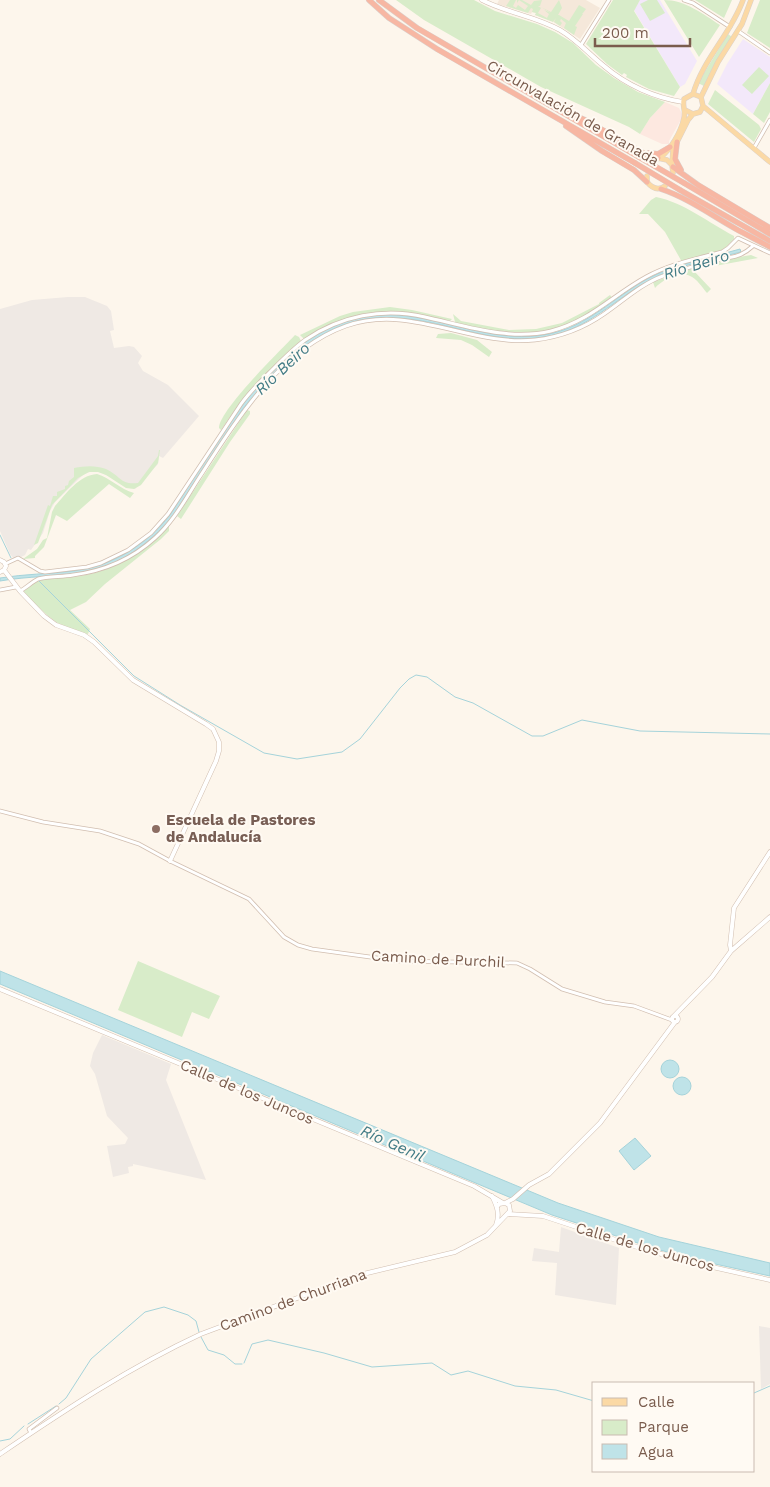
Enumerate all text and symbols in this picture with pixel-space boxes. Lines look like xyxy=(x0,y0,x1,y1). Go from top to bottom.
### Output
scale bar xyxy=(595,15,690,47)
text: 200 m xyxy=(602,24,649,42)
street label: Circunvalación de Granada xyxy=(484,56,663,170)
water label: Río Beiro xyxy=(661,245,732,284)
water label: Río Beiro xyxy=(251,338,314,399)
place label: Escuela de Pastores de Andalucía xyxy=(166,811,315,846)
marker: Escuela de Pastores de Andalucía xyxy=(150,823,162,835)
street label: Camino de Purchil xyxy=(371,947,506,972)
street label: Calle de los Juncos xyxy=(178,1056,317,1128)
water label: Río Genil xyxy=(358,1121,428,1166)
street label: Calle de los Juncos xyxy=(574,1219,716,1275)
street label: Camino de Churriana xyxy=(217,1265,369,1335)
legend xyxy=(592,1382,755,1472)
text: Calle xyxy=(638,1393,675,1411)
text: Parque xyxy=(638,1418,689,1436)
text: Agua xyxy=(638,1443,674,1461)

